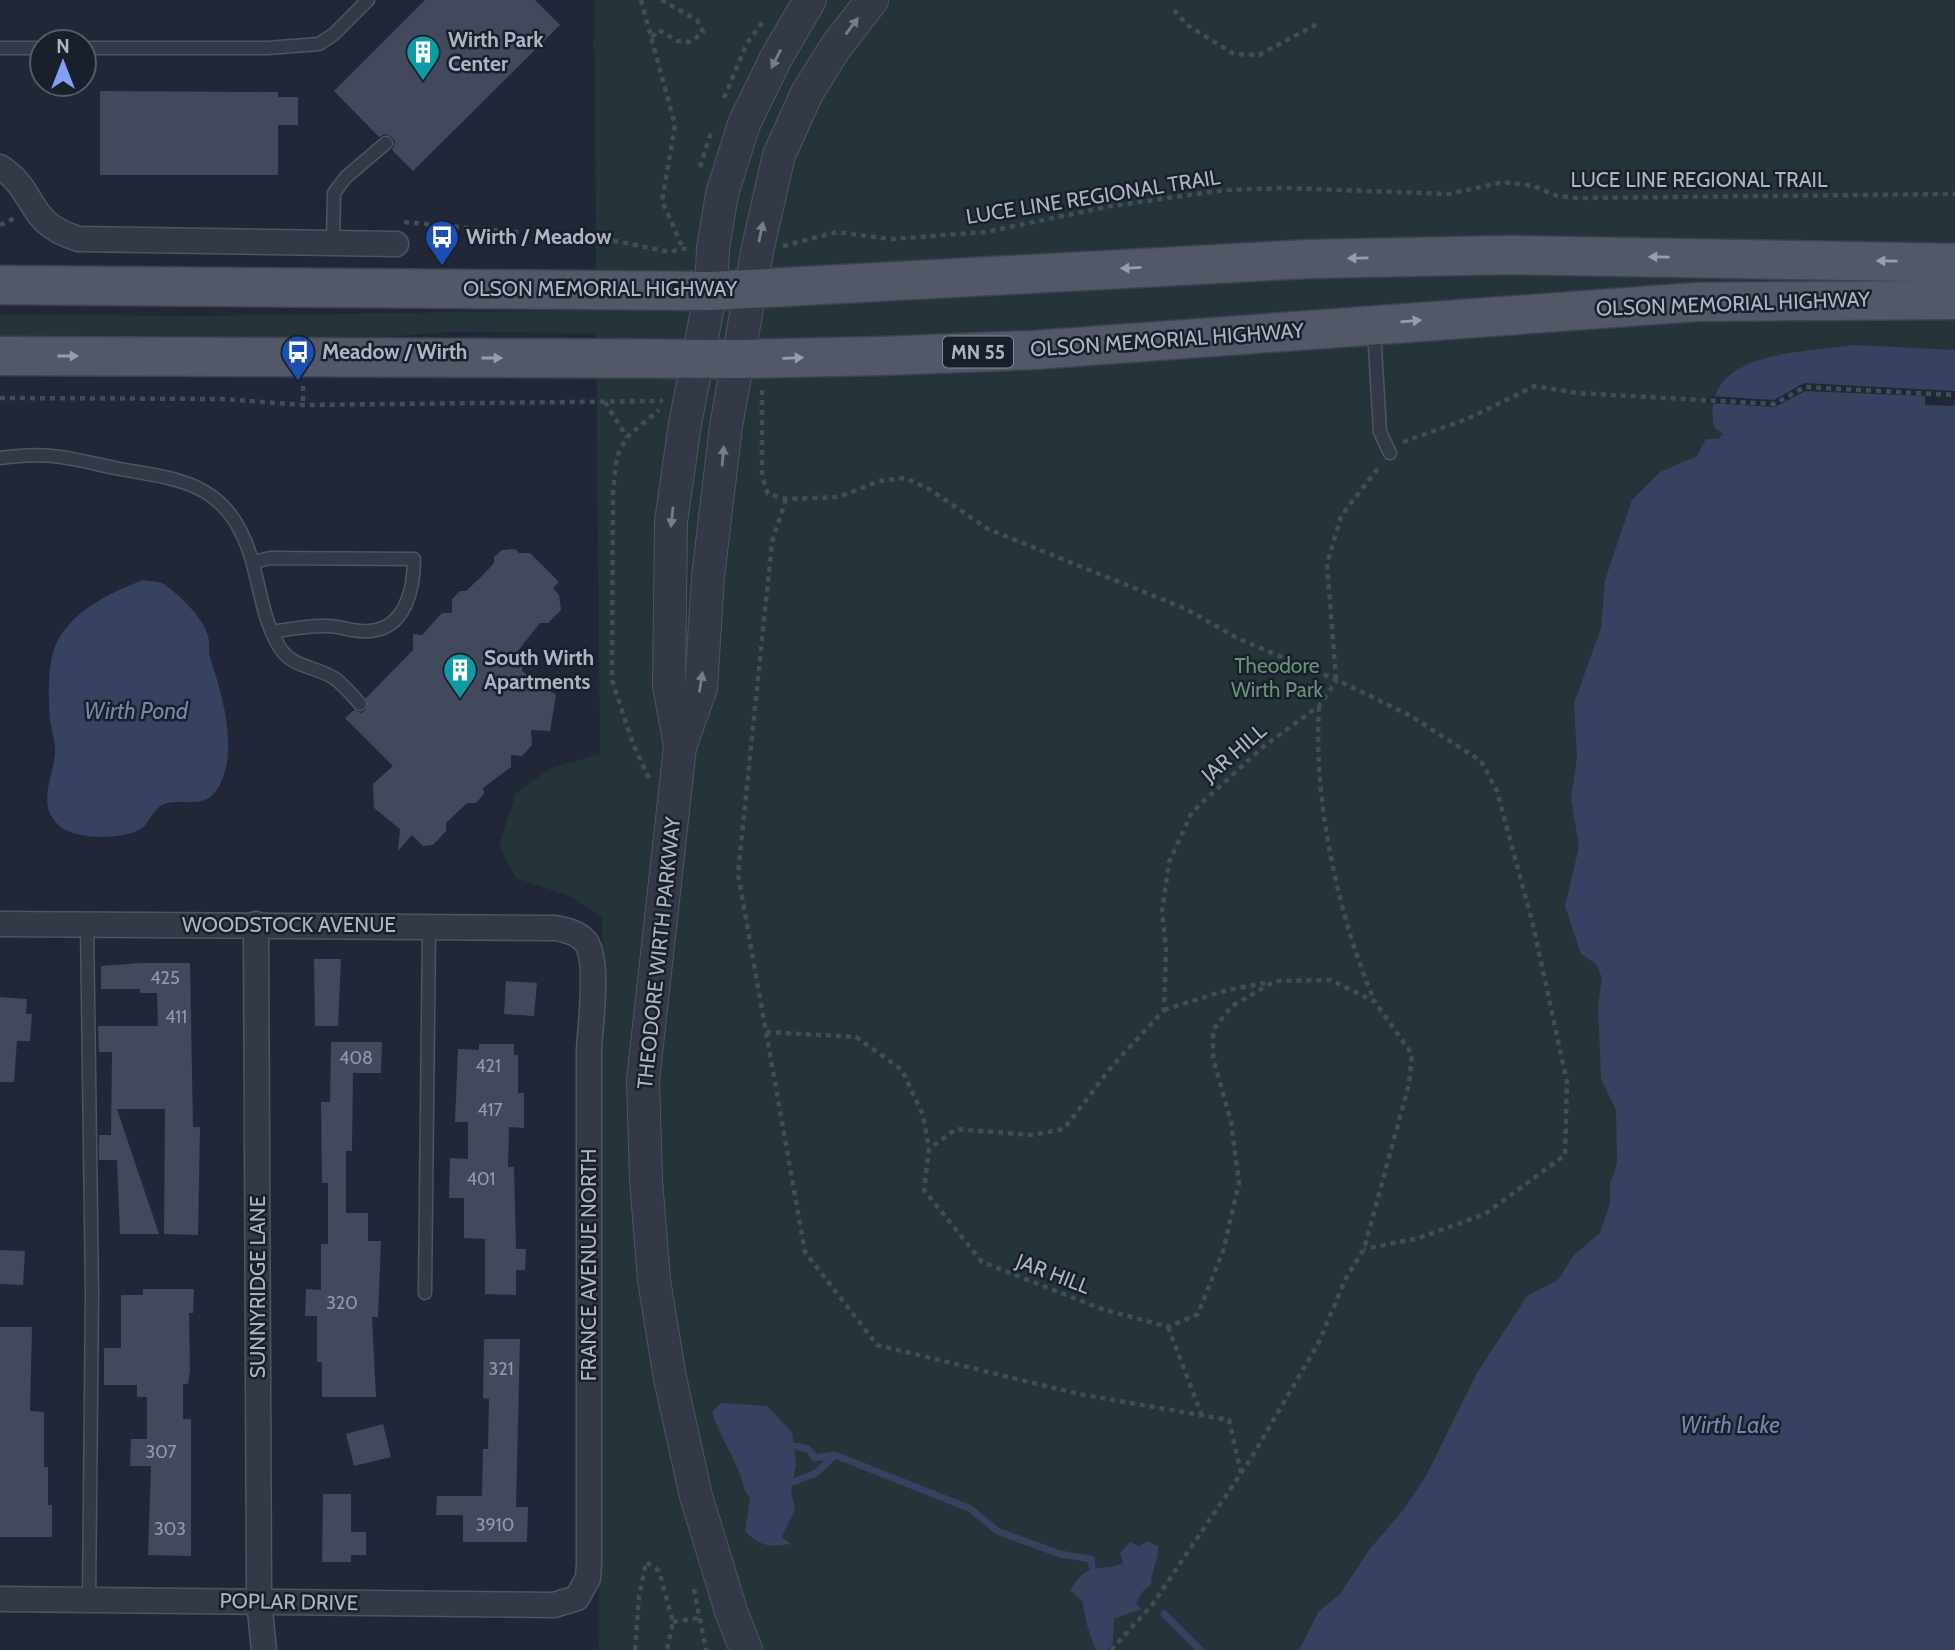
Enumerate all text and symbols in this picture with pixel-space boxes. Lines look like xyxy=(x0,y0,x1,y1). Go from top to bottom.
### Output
one-way arrow xyxy=(844,17,858,35)
place label: Wirth Park Center xyxy=(448,27,544,76)
north arrow xyxy=(28,28,98,98)
building icon: Wirth Park Center xyxy=(404,33,442,82)
text: N xyxy=(56,35,70,58)
one-way arrow xyxy=(770,49,782,69)
street label: LUCE LINE REGIONAL TRAIL xyxy=(964,164,1222,229)
street label: LUCE LINE REGIONAL TRAIL xyxy=(1571,167,1828,192)
bus stop icon: Wirth / Meadow xyxy=(423,218,461,267)
one-way arrow xyxy=(756,221,767,243)
place label: Wirth / Meadow xyxy=(466,224,612,249)
one-way arrow xyxy=(1648,251,1670,263)
one-way arrow xyxy=(1347,252,1369,264)
one-way arrow xyxy=(1876,255,1898,267)
one-way arrow xyxy=(1120,263,1142,274)
street label: OLSON MEMORIAL HIGHWAY xyxy=(463,276,738,301)
street label: OLSON MEMORIAL HIGHWAY xyxy=(1596,286,1872,321)
one-way arrow xyxy=(1400,315,1422,326)
street label: OLSON MEMORIAL HIGHWAY xyxy=(1029,317,1306,362)
bus stop icon: Meadow / Wirth xyxy=(279,333,317,382)
road number: MN 55 xyxy=(943,336,1013,368)
place label: Meadow / Wirth xyxy=(322,339,467,364)
one-way arrow xyxy=(57,350,79,362)
one-way arrow xyxy=(481,352,503,364)
one-way arrow xyxy=(782,352,804,364)
one-way arrow xyxy=(718,445,729,467)
one-way arrow xyxy=(667,506,678,528)
place label: South Wirth Apartments xyxy=(484,645,594,694)
building icon: South Wirth Apartments xyxy=(441,651,479,700)
park label: Theodore Wirth Park xyxy=(1231,653,1324,702)
one-way arrow xyxy=(695,671,706,693)
water label: Wirth Pond xyxy=(84,697,189,725)
street label: JAR HILL xyxy=(1196,718,1271,788)
street label: THEODORE WIRTH PARKWAY xyxy=(632,814,685,1090)
street label: WOODSTOCK AVENUE xyxy=(182,912,396,937)
house number: 425 xyxy=(150,967,180,989)
house number: 411 xyxy=(165,1006,187,1028)
house number: 408 xyxy=(339,1047,373,1069)
house number: 421 xyxy=(475,1055,501,1077)
house number: 417 xyxy=(477,1099,503,1121)
street label: FRANCE AVENUE NORTH xyxy=(576,1149,601,1381)
house number: 401 xyxy=(467,1168,495,1190)
street label: SUNNYRIDGE LANE xyxy=(245,1196,270,1378)
street label: JAR HILL xyxy=(1012,1248,1094,1299)
house number: 320 xyxy=(326,1292,358,1314)
house number: 321 xyxy=(488,1358,514,1380)
water label: Wirth Lake xyxy=(1680,1411,1780,1439)
house number: 307 xyxy=(145,1441,177,1463)
house number: 3910 xyxy=(476,1514,514,1536)
house number: 303 xyxy=(154,1518,186,1540)
street label: POPLAR DRIVE xyxy=(219,1588,359,1615)

